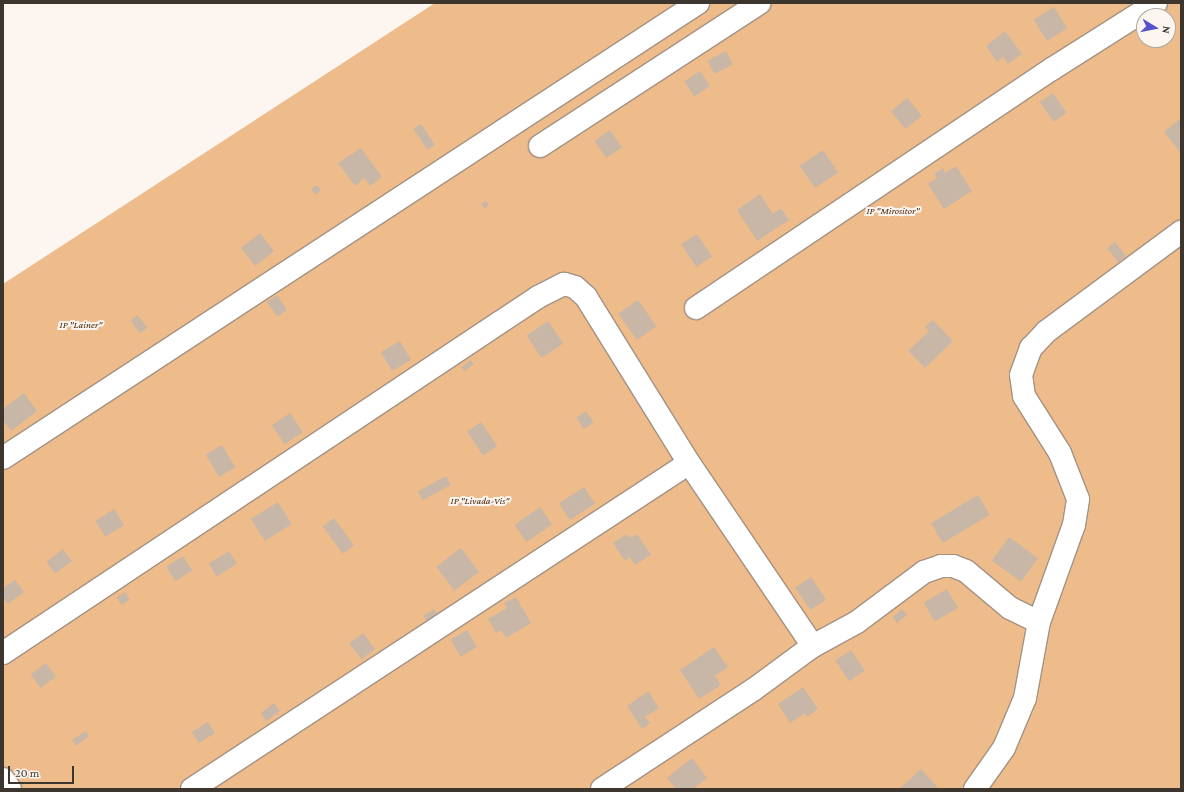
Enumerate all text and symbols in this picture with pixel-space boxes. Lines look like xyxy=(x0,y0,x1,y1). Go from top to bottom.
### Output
north arrow xyxy=(1136,8,1176,48)
text: N xyxy=(1160,25,1173,35)
park label: IP "Mirositor" xyxy=(866,205,920,217)
park label: IP "Lainer" xyxy=(60,319,102,331)
park label: IP "Livada-Vis" xyxy=(451,495,509,507)
scale bar xyxy=(10,758,76,784)
text: 20 m xyxy=(15,766,39,780)

